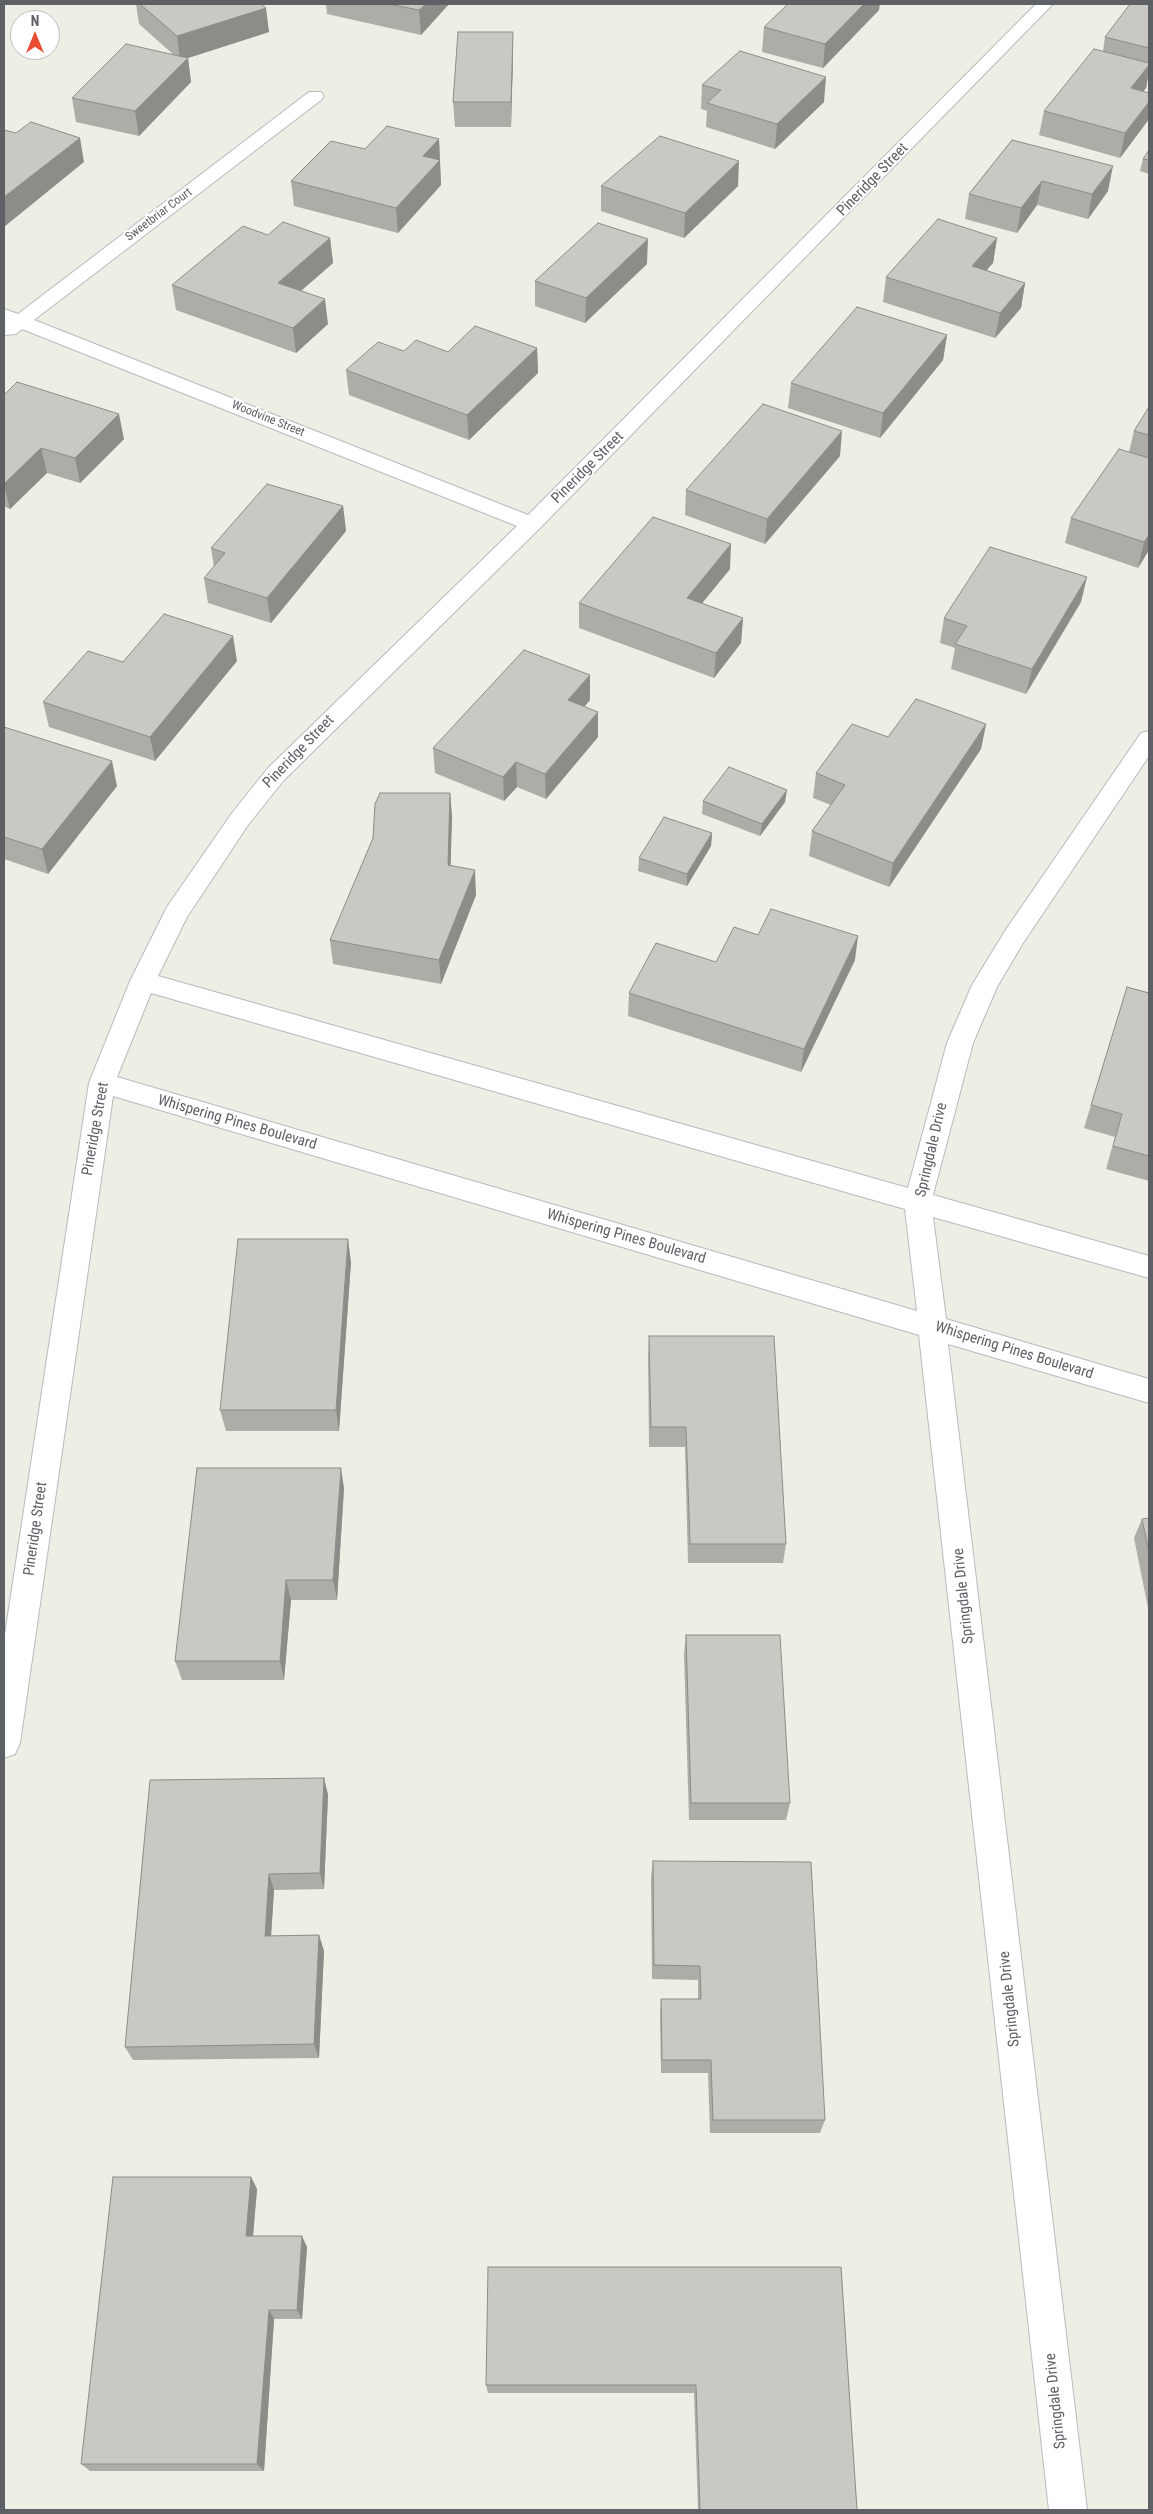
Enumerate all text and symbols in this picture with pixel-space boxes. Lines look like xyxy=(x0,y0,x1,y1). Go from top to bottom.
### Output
north arrow xyxy=(10,10,60,60)
text: N xyxy=(31,13,39,29)
street label: Pineridge Street xyxy=(834,140,912,220)
street label: Sweetbriar Court xyxy=(123,185,195,245)
street label: Woodvine Street xyxy=(230,398,306,440)
street label: Pineridge Street xyxy=(548,428,628,508)
street label: Pineridge Street xyxy=(260,712,338,792)
street label: Pineridge Street xyxy=(79,1081,113,1177)
street label: Whispering Pines Boulevard xyxy=(155,1092,319,1154)
street label: Springdale Drive xyxy=(912,1101,952,1199)
street label: Whispering Pines Boulevard xyxy=(544,1206,708,1268)
street label: Whispering Pines Boulevard xyxy=(933,1318,1095,1384)
street label: Pineridge Street xyxy=(21,1481,51,1577)
street label: Springdale Drive xyxy=(950,1547,978,1645)
street label: Springdale Drive xyxy=(996,1950,1024,2048)
street label: Springdale Drive xyxy=(1042,2352,1070,2450)

